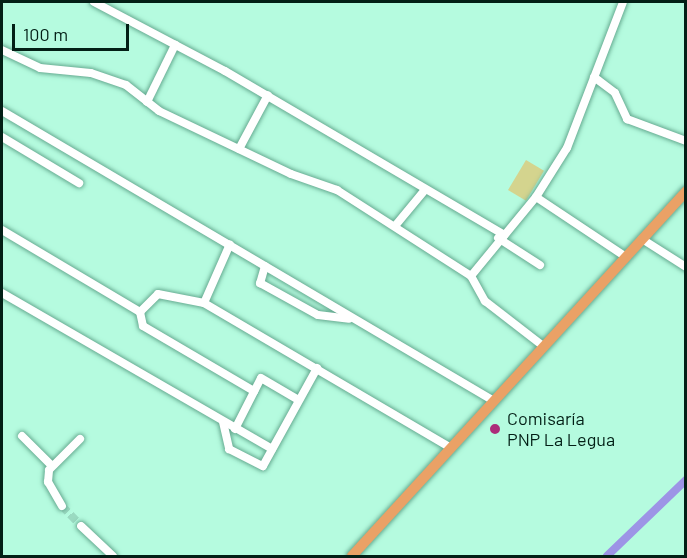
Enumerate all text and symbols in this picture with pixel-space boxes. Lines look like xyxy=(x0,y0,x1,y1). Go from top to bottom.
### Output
scale bar xyxy=(15,12,132,50)
text: 100 m xyxy=(23,23,68,45)
place label: Comisaría PNP La Legua xyxy=(507,408,615,450)
marker: Comisaría PNP La Legua xyxy=(488,422,502,436)

